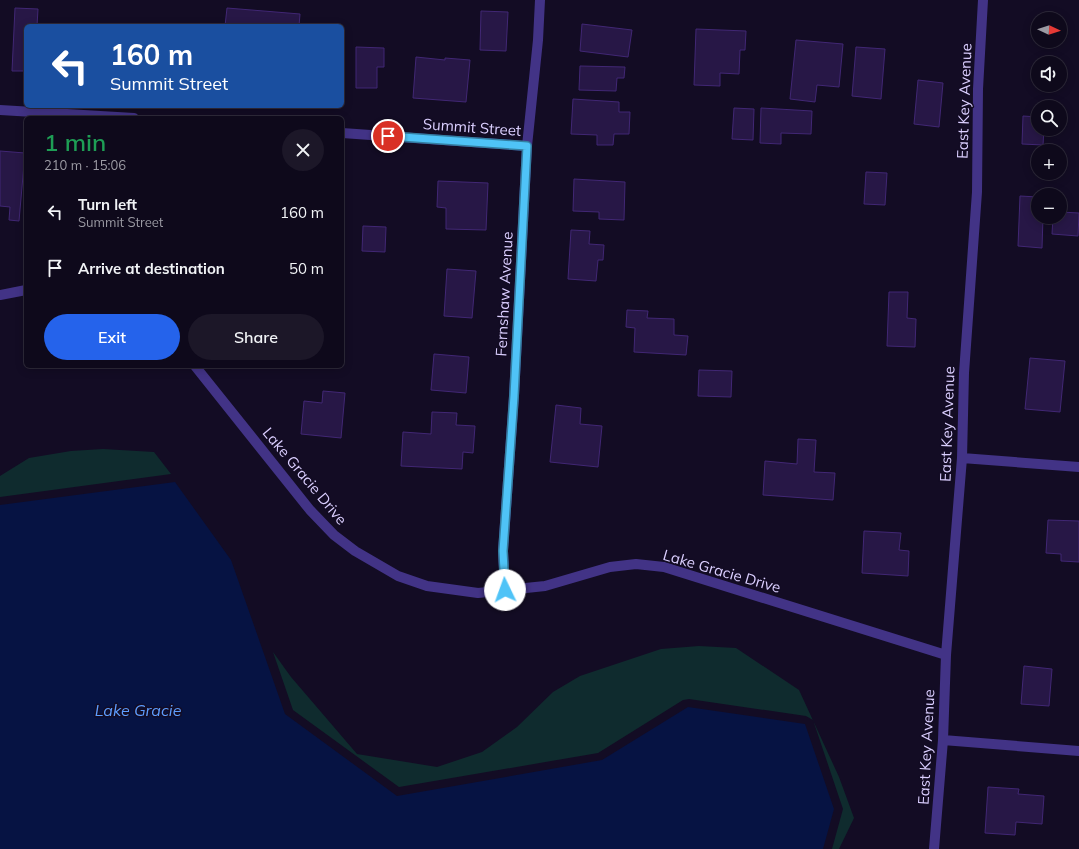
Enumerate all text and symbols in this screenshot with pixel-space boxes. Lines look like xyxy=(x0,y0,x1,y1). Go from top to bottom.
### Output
north arrow xyxy=(1031,12,1067,48)
map controls xyxy=(1031,12,1067,224)
text: 160 m xyxy=(110,37,193,72)
icon: left xyxy=(44,40,96,92)
street label: East Key Avenue xyxy=(952,43,976,159)
button: sound xyxy=(1031,56,1067,92)
text: Summit Street xyxy=(110,72,228,95)
button: search xyxy=(1031,100,1067,136)
street label: Summit Street xyxy=(422,114,522,140)
pin xyxy=(371,119,405,153)
icon: arrive xyxy=(377,125,399,147)
text: 1 min xyxy=(44,127,106,157)
button: close xyxy=(282,129,324,171)
button: + xyxy=(1031,144,1067,180)
text: 210 m · 15:06 xyxy=(44,157,126,173)
button: − xyxy=(1031,188,1067,224)
text: Turn left xyxy=(78,195,137,214)
icon: left xyxy=(44,201,66,223)
text: 160 m xyxy=(280,203,324,222)
text: Summit Street xyxy=(78,214,163,230)
street label: Fernshaw Avenue xyxy=(491,231,517,357)
icon: arrive xyxy=(44,257,66,279)
text: Arrive at destination xyxy=(78,259,225,278)
text: 50 m xyxy=(289,259,324,278)
button: Exit xyxy=(44,314,180,360)
button: Share xyxy=(188,314,324,360)
street label: East Key Avenue xyxy=(935,366,959,482)
street label: Lake Gracie Drive xyxy=(259,423,351,529)
street label: Lake Gracie Drive xyxy=(661,545,783,597)
position arrow xyxy=(484,569,526,611)
street label: East Key Avenue xyxy=(913,689,939,805)
water label: Lake Gracie xyxy=(95,700,182,720)

